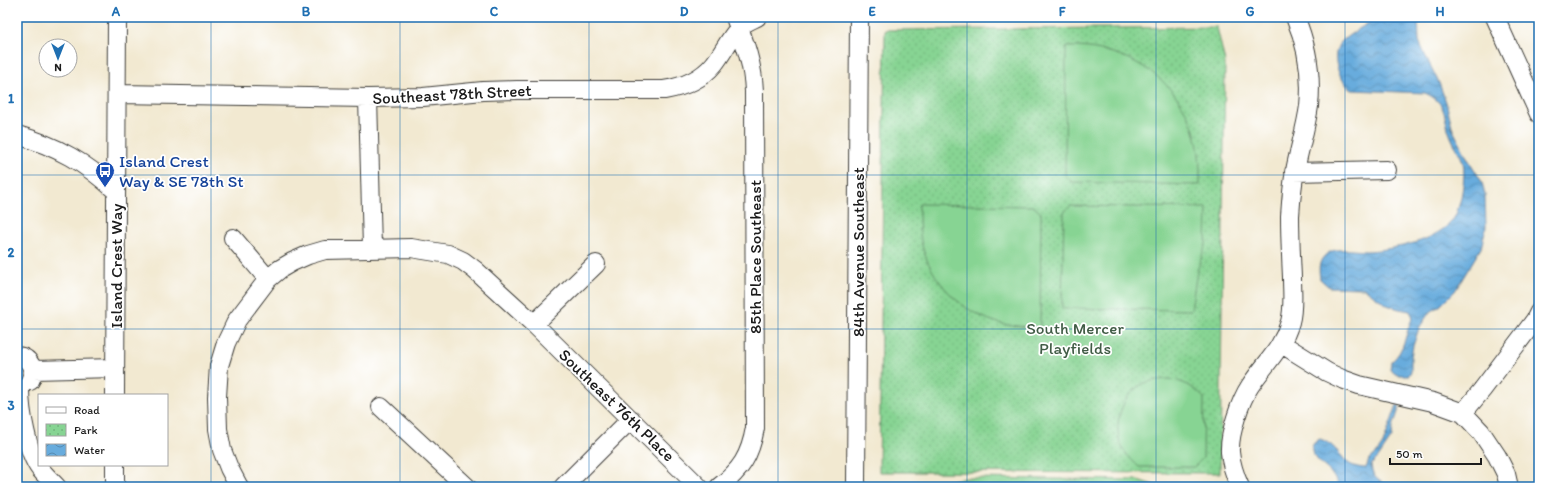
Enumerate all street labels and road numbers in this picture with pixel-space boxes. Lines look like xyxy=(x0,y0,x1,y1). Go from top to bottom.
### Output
street label: Southeast 78th Street xyxy=(372,80,532,108)
street label: 84th Avenue Southeast xyxy=(848,167,868,337)
street label: 85th Place Southeast xyxy=(745,179,765,334)
street label: Island Crest Way xyxy=(106,203,126,329)
street label: Southeast 76th Place xyxy=(555,345,679,465)

